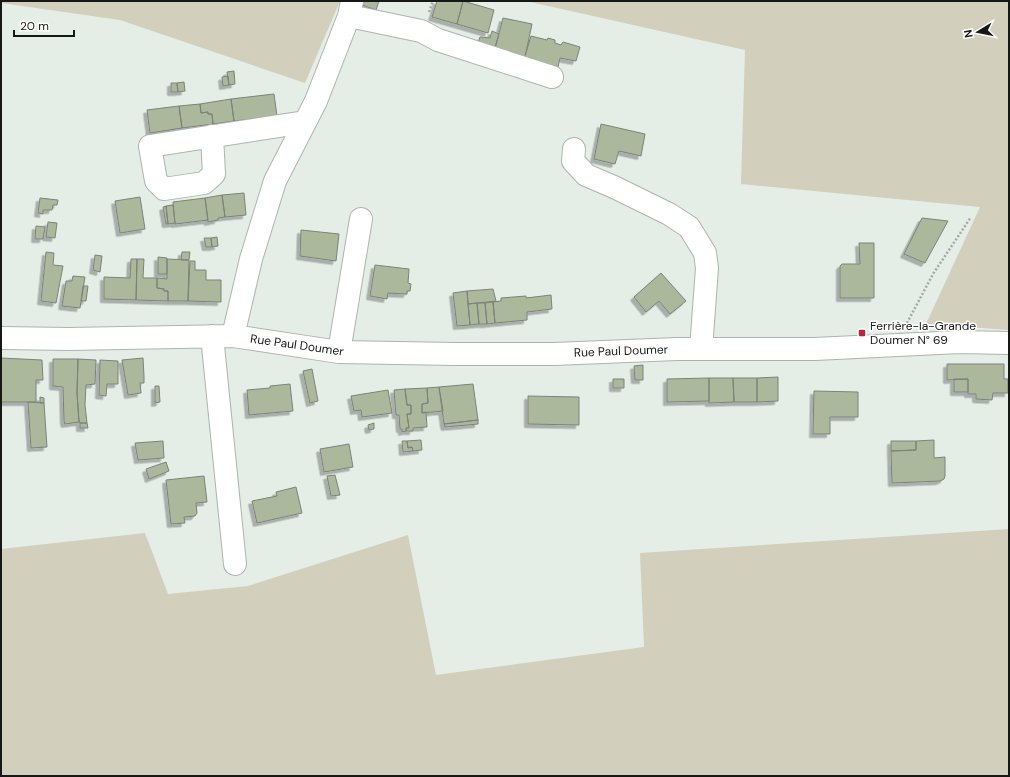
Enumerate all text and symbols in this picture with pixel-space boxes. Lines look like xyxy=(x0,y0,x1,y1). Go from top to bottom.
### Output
scale bar xyxy=(14,12,74,38)
north arrow xyxy=(958,12,998,52)
text: 20 m xyxy=(20,18,49,34)
text: N xyxy=(961,29,976,39)
place label: Ferrière-la-Grande Doumer N° 69 xyxy=(870,318,976,348)
marker: Ferrière-la-Grande Doumer N° 69 xyxy=(857,328,867,338)
street label: Rue Paul Doumer xyxy=(249,331,345,360)
street label: Rue Paul Doumer xyxy=(574,341,669,361)

